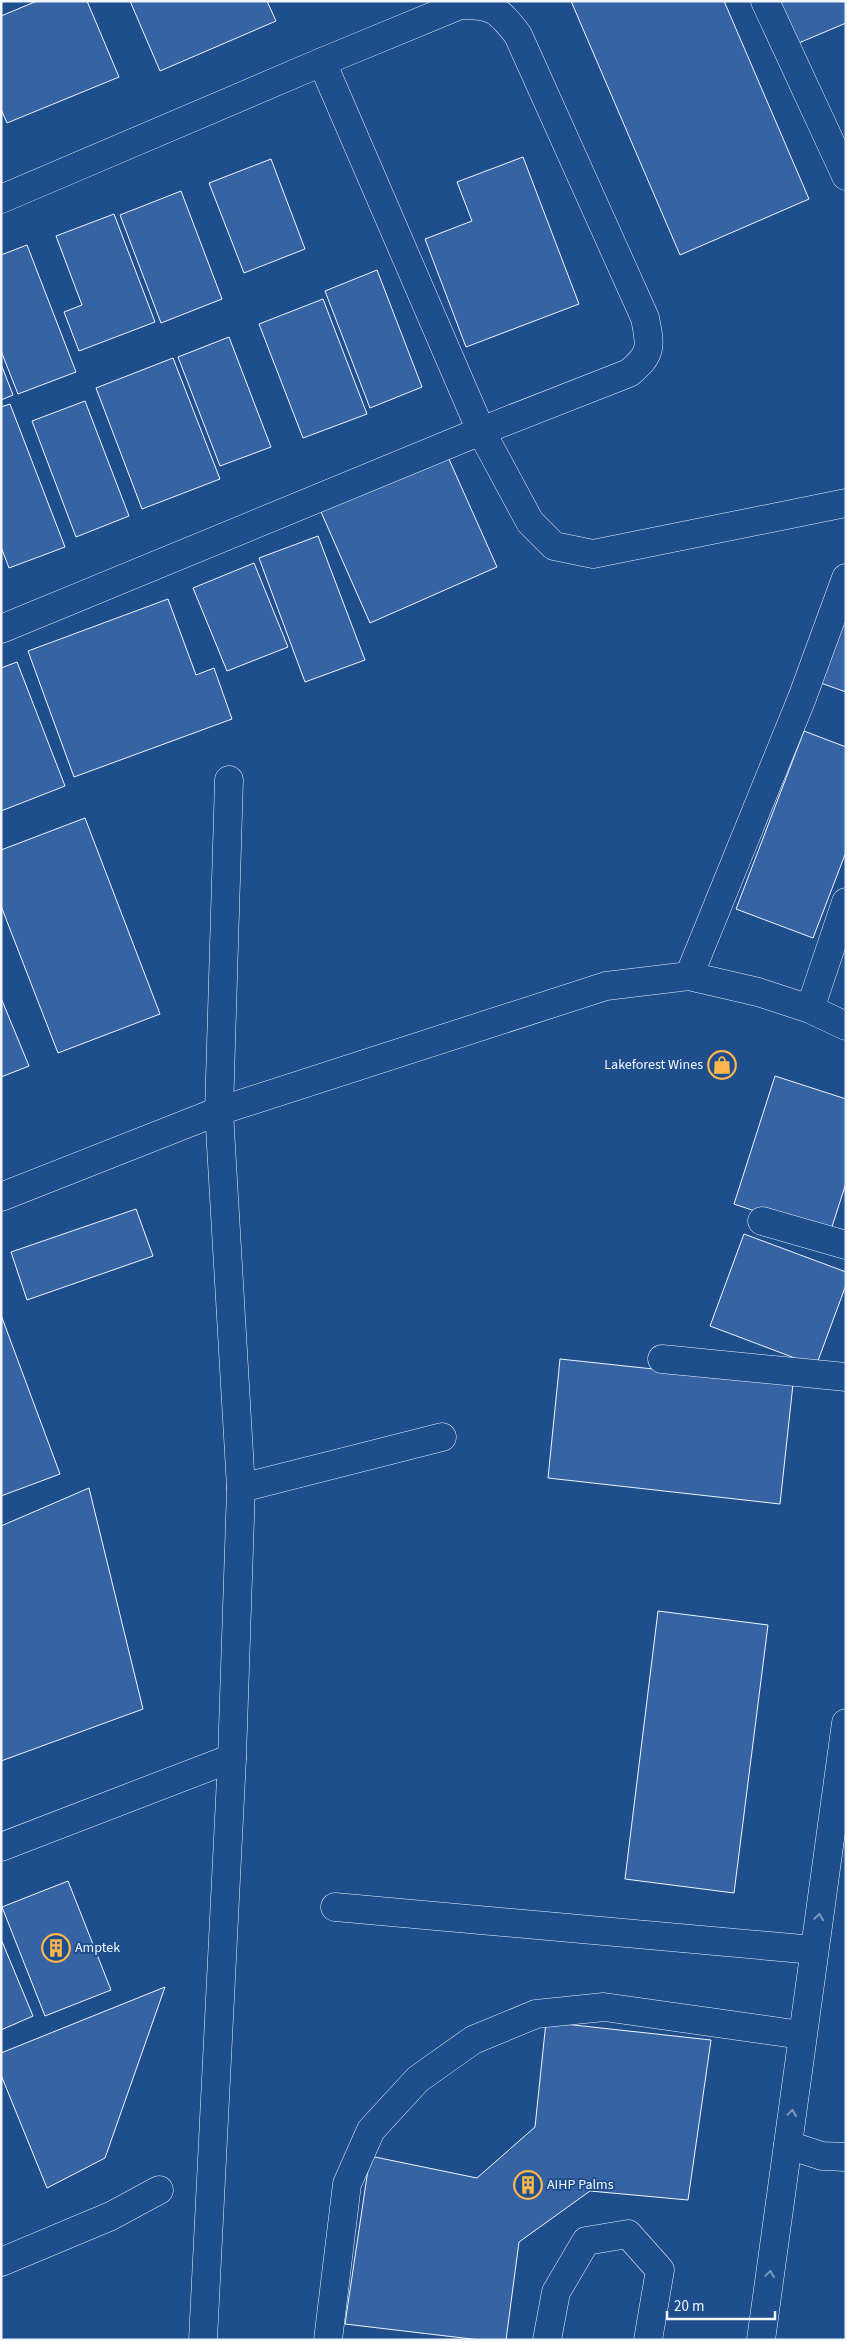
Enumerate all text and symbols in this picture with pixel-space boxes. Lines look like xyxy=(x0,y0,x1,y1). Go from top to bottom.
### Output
shop icon: Lakeforest Wines xyxy=(707,1050,737,1080)
place label: Lakeforest Wines xyxy=(604,1055,703,1075)
one-way arrow xyxy=(813,1913,824,1921)
building icon: Amptek xyxy=(41,1933,71,1963)
place label: Amptek xyxy=(75,1938,120,1958)
one-way arrow xyxy=(786,2109,797,2117)
building icon: AIHP Palms xyxy=(513,2170,543,2200)
place label: AIHP Palms xyxy=(547,2175,614,2195)
one-way arrow xyxy=(764,2270,775,2278)
scale bar xyxy=(667,2288,774,2320)
text: 20 m xyxy=(674,2296,704,2317)

